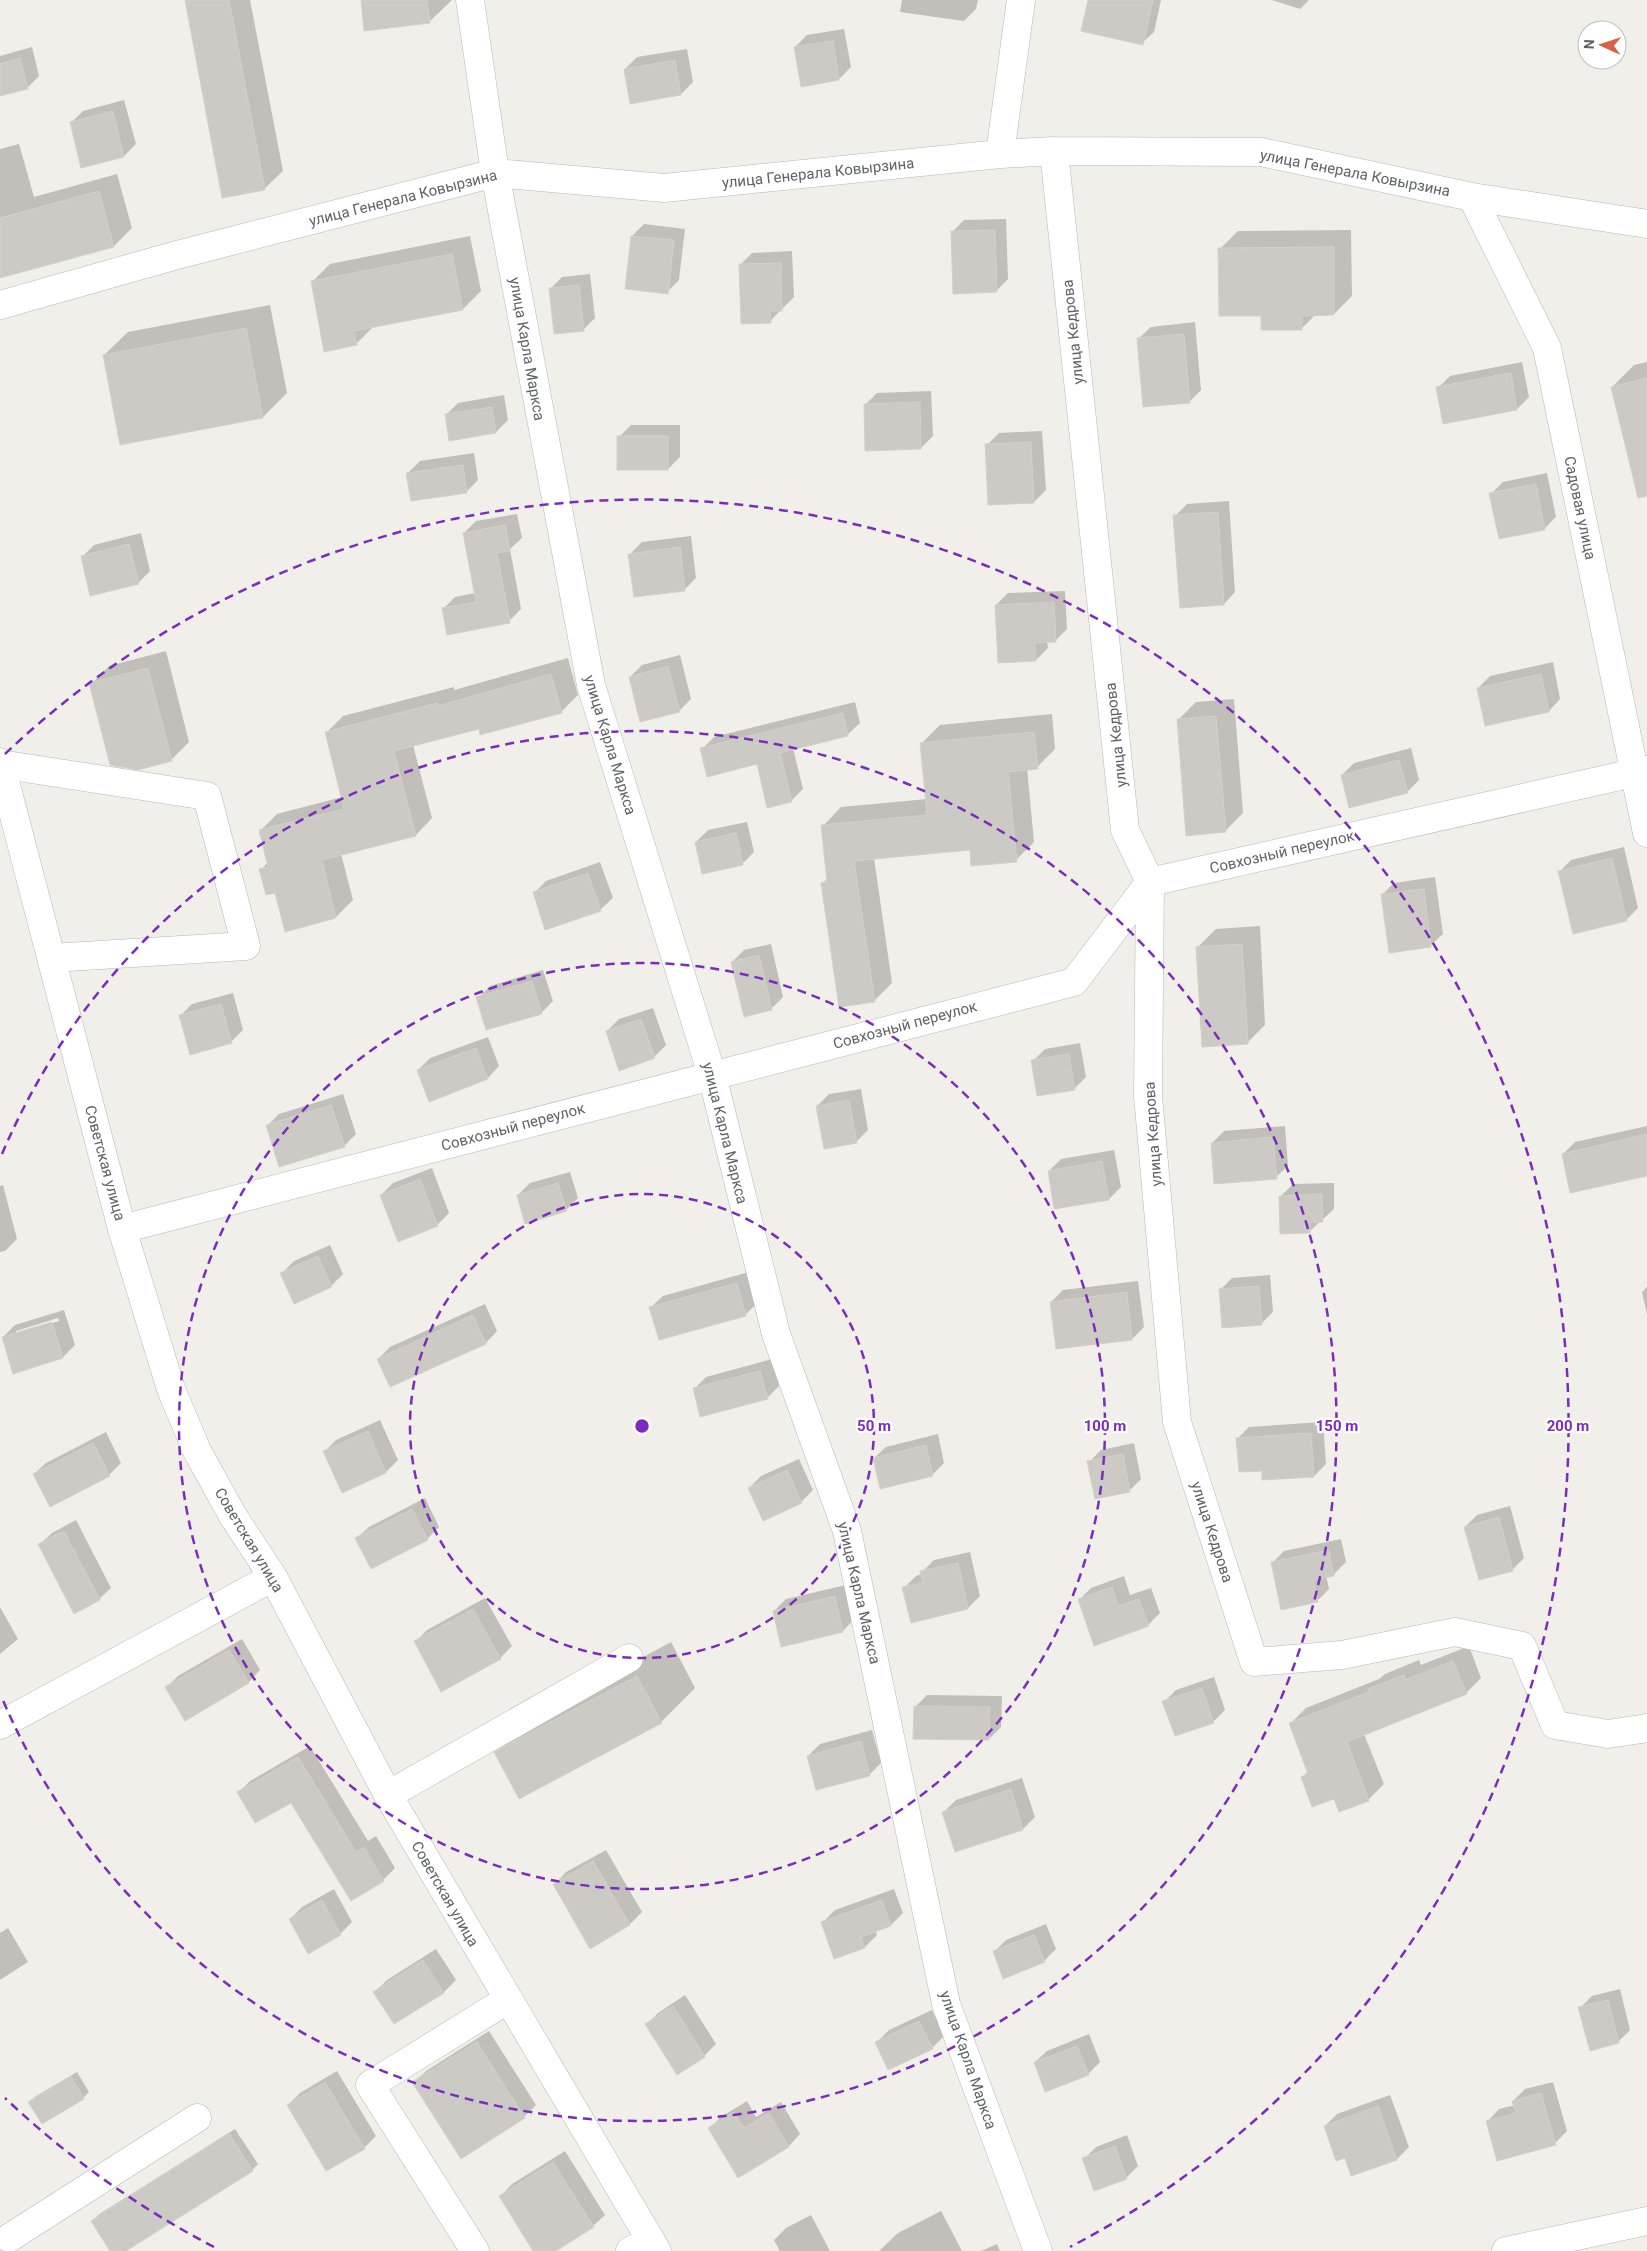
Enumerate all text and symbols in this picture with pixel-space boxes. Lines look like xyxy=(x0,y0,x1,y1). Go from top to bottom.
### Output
north arrow xyxy=(1577,20,1627,70)
text: N xyxy=(1581,39,1597,50)
street label: улица Генерала Ковырзина xyxy=(1258,146,1452,200)
street label: улица Генерала Ковырзина xyxy=(721,154,915,192)
street label: улица Генерала Ковырзина xyxy=(307,166,499,230)
street label: улица Карла Маркса xyxy=(506,276,548,422)
street label: улица Кедрова xyxy=(1059,279,1087,385)
street label: Садовая улица xyxy=(1560,455,1600,561)
street label: улица Карла Маркса xyxy=(580,673,640,817)
street label: улица Кедрова xyxy=(1102,682,1130,788)
street label: Совхозный переулок xyxy=(1208,827,1356,877)
street label: Совхозный переулок xyxy=(831,997,979,1053)
street label: улица Карла Маркса xyxy=(699,1060,751,1206)
street label: улица Кедрова xyxy=(1140,1081,1166,1187)
street label: Совхозный переулок xyxy=(439,1099,587,1155)
street label: Советская улица xyxy=(81,1103,129,1223)
centre of rings xyxy=(633,1417,651,1435)
text: 50 m xyxy=(857,1417,891,1435)
text: 100 m xyxy=(1084,1417,1126,1435)
text: 150 m xyxy=(1316,1417,1358,1435)
text: 200 m xyxy=(1547,1417,1589,1435)
street label: улица Кедрова xyxy=(1187,1479,1237,1585)
street label: Советская улица xyxy=(211,1485,287,1595)
street label: улица Карла Маркса xyxy=(834,1520,884,1666)
street label: Советская улица xyxy=(408,1838,482,1950)
street label: улица Карла Маркса xyxy=(936,1988,1000,2132)

